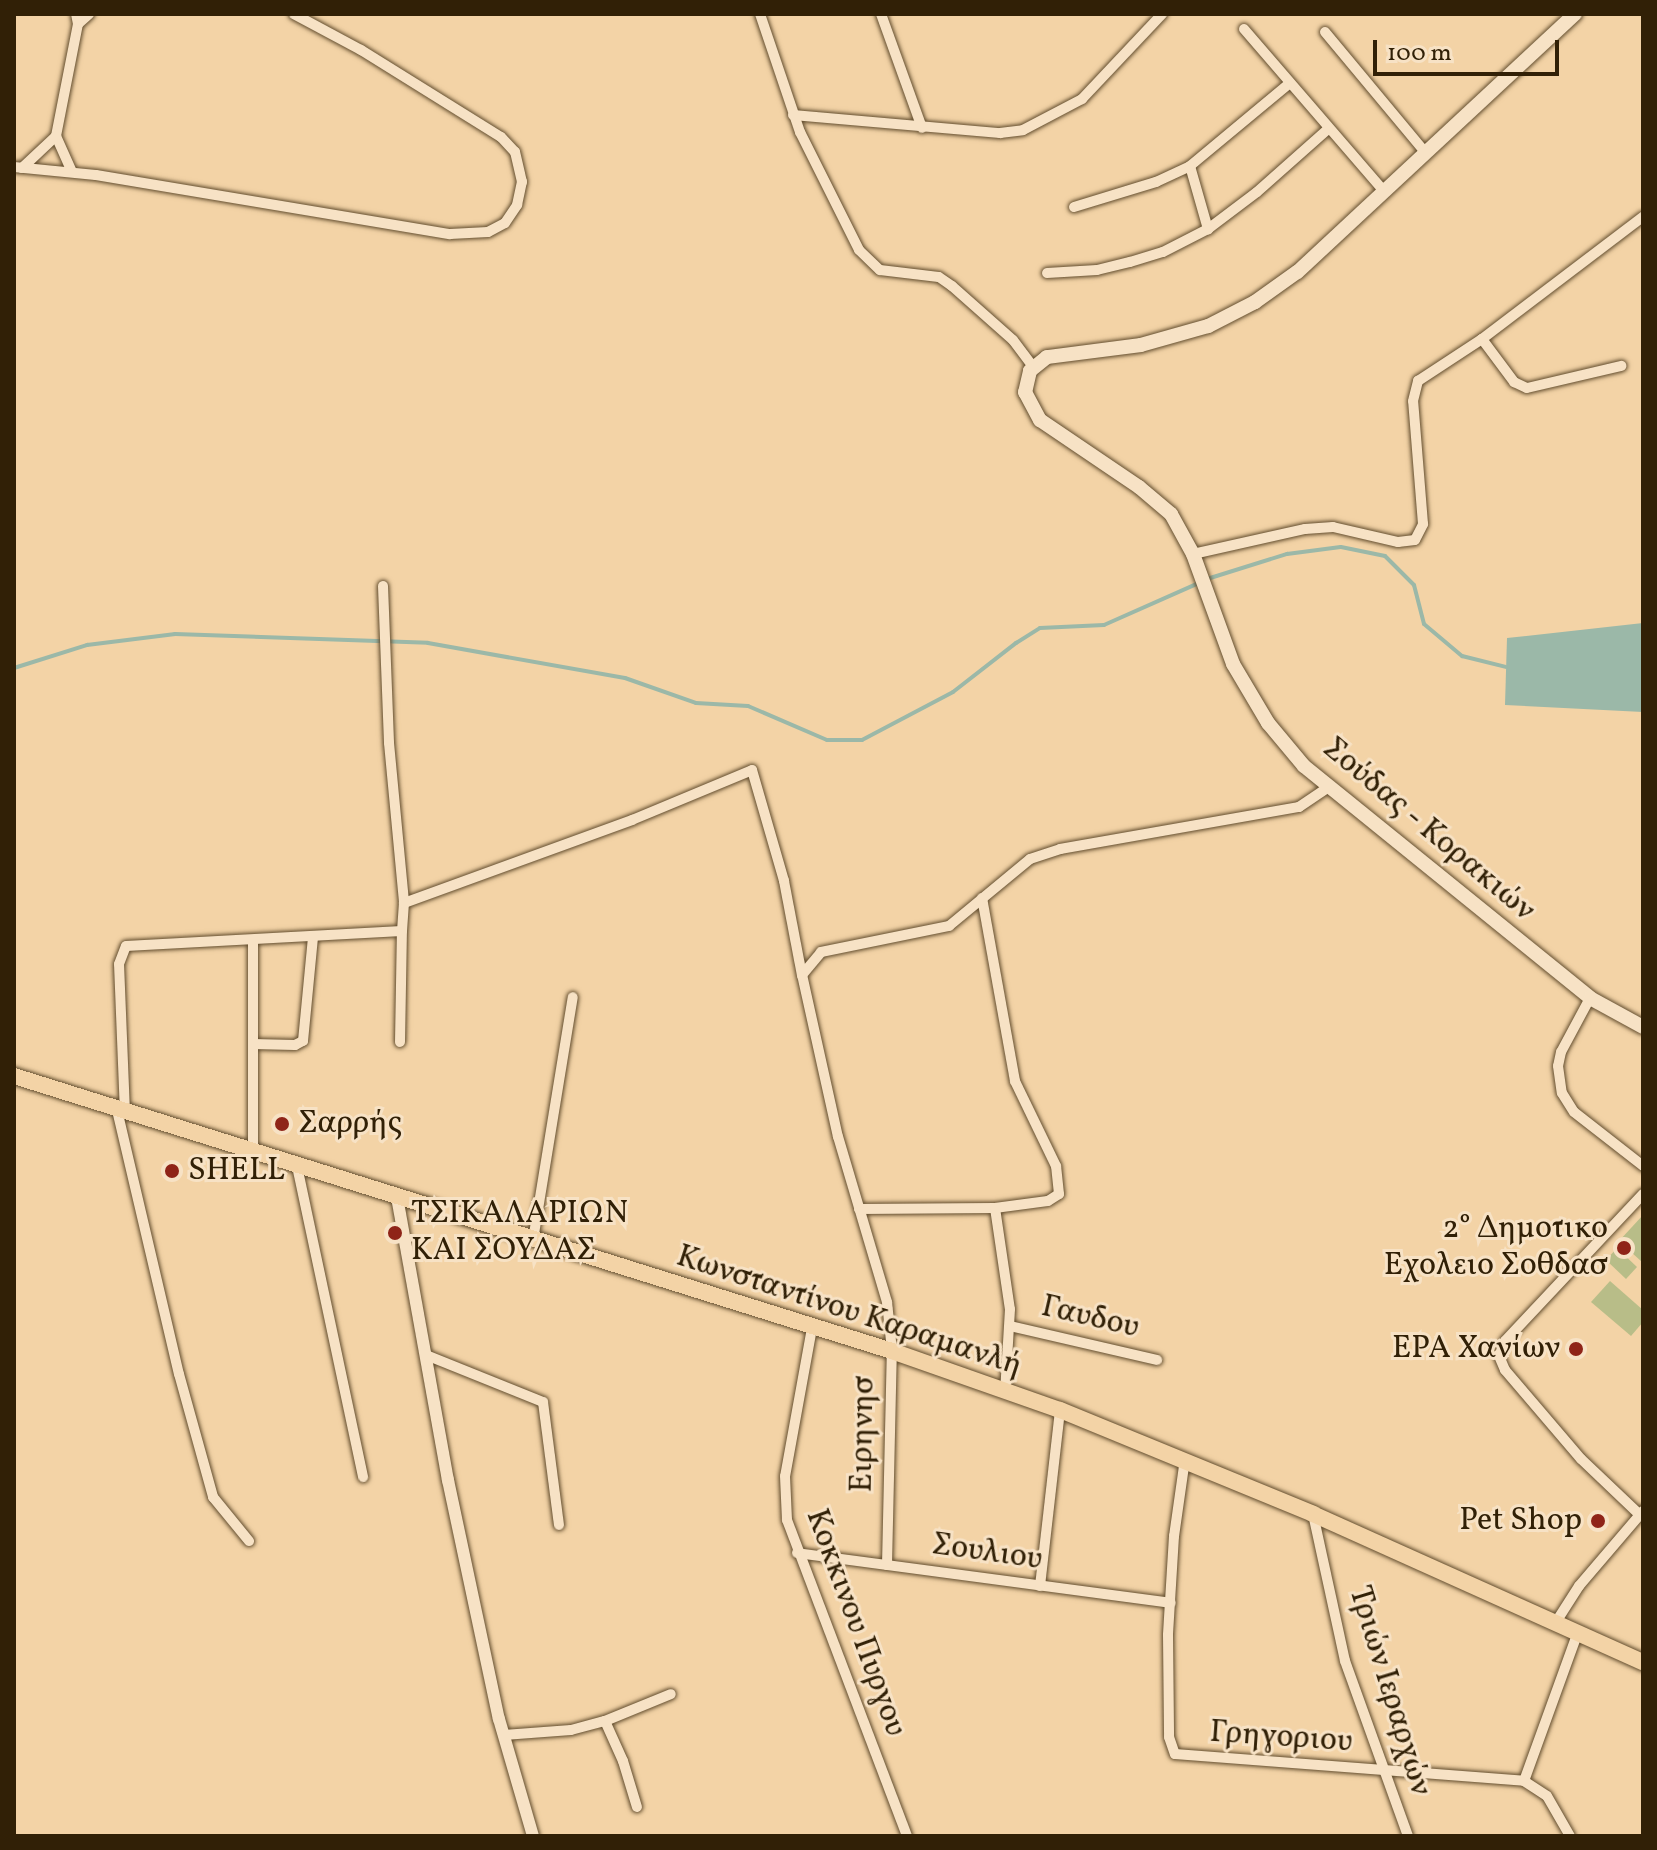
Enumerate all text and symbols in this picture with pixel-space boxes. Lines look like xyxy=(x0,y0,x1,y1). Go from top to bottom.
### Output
scale bar xyxy=(1377,24,1563,74)
text: 100 m xyxy=(1387,37,1452,71)
street label: Σούδας - Κορακιών xyxy=(1314,730,1542,930)
place label: Σαρρής xyxy=(298,1105,402,1143)
marker: Σαρρής xyxy=(273,1115,291,1133)
place label: SHELL xyxy=(188,1152,285,1190)
marker: SHELL xyxy=(163,1162,181,1180)
place label: ΤΣΙΚΑΛΑΡΙΩΝ ΚΑΙ ΣΟΥΔΑΣ xyxy=(411,1196,628,1271)
place label: 2° Δημοτικο Εχολειο Σοθδασ xyxy=(1384,1211,1608,1286)
marker: ΤΣΙΚΑΛΑΡΙΩΝ ΚΑΙ ΣΟΥΔΑΣ xyxy=(386,1224,404,1242)
street label: Κωνσταντίνου Καραμανλή xyxy=(671,1238,1027,1386)
marker: 2° Δημοτικο Εχολειο Σοθδασ xyxy=(1615,1239,1633,1257)
street label: Γαυδου xyxy=(1037,1288,1143,1348)
place label: ΕΡΑ Χανίων xyxy=(1392,1330,1560,1368)
marker: ΕΡΑ Χανίων xyxy=(1567,1340,1585,1358)
street label: Ειρηνησ xyxy=(844,1375,884,1493)
place label: Pet Shop xyxy=(1459,1502,1582,1540)
street label: Κοκκινου Πυργου xyxy=(796,1504,914,1742)
marker: Pet Shop xyxy=(1589,1512,1607,1530)
street label: Σουλιου xyxy=(929,1526,1045,1580)
street label: Τριών Ιεραρχών xyxy=(1339,1581,1439,1801)
street label: Γρηγοριου xyxy=(1208,1714,1354,1762)

